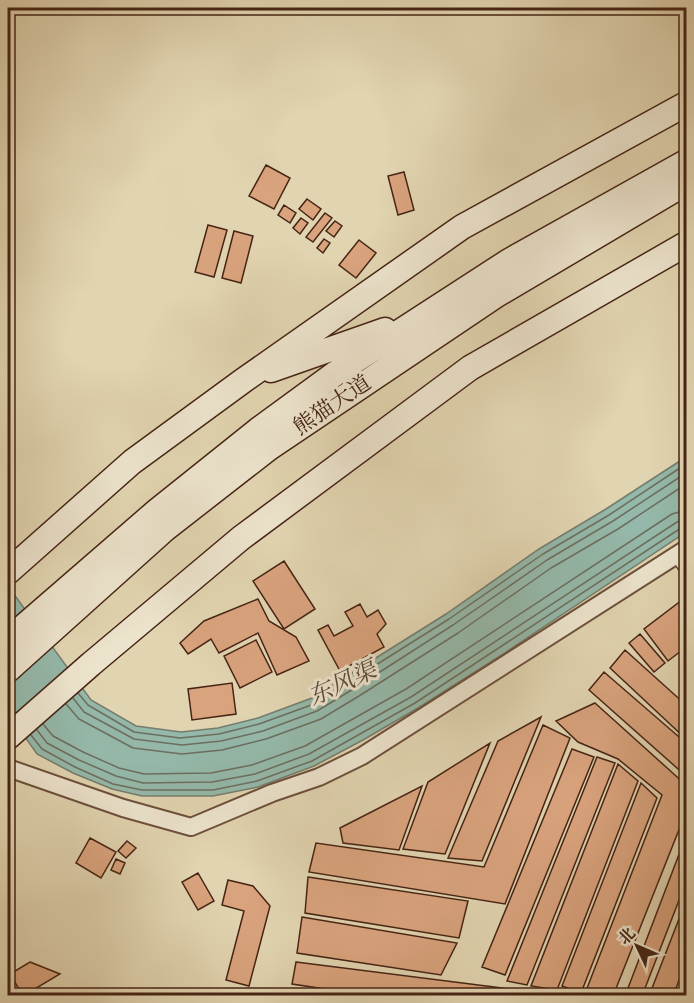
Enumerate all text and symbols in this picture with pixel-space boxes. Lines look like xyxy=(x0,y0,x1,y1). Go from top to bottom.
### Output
street label: 熊猫大道 xyxy=(288,370,376,440)
water label: 东风渠 xyxy=(303,654,383,711)
north arrow xyxy=(607,916,667,976)
text: 北 xyxy=(614,924,639,948)

